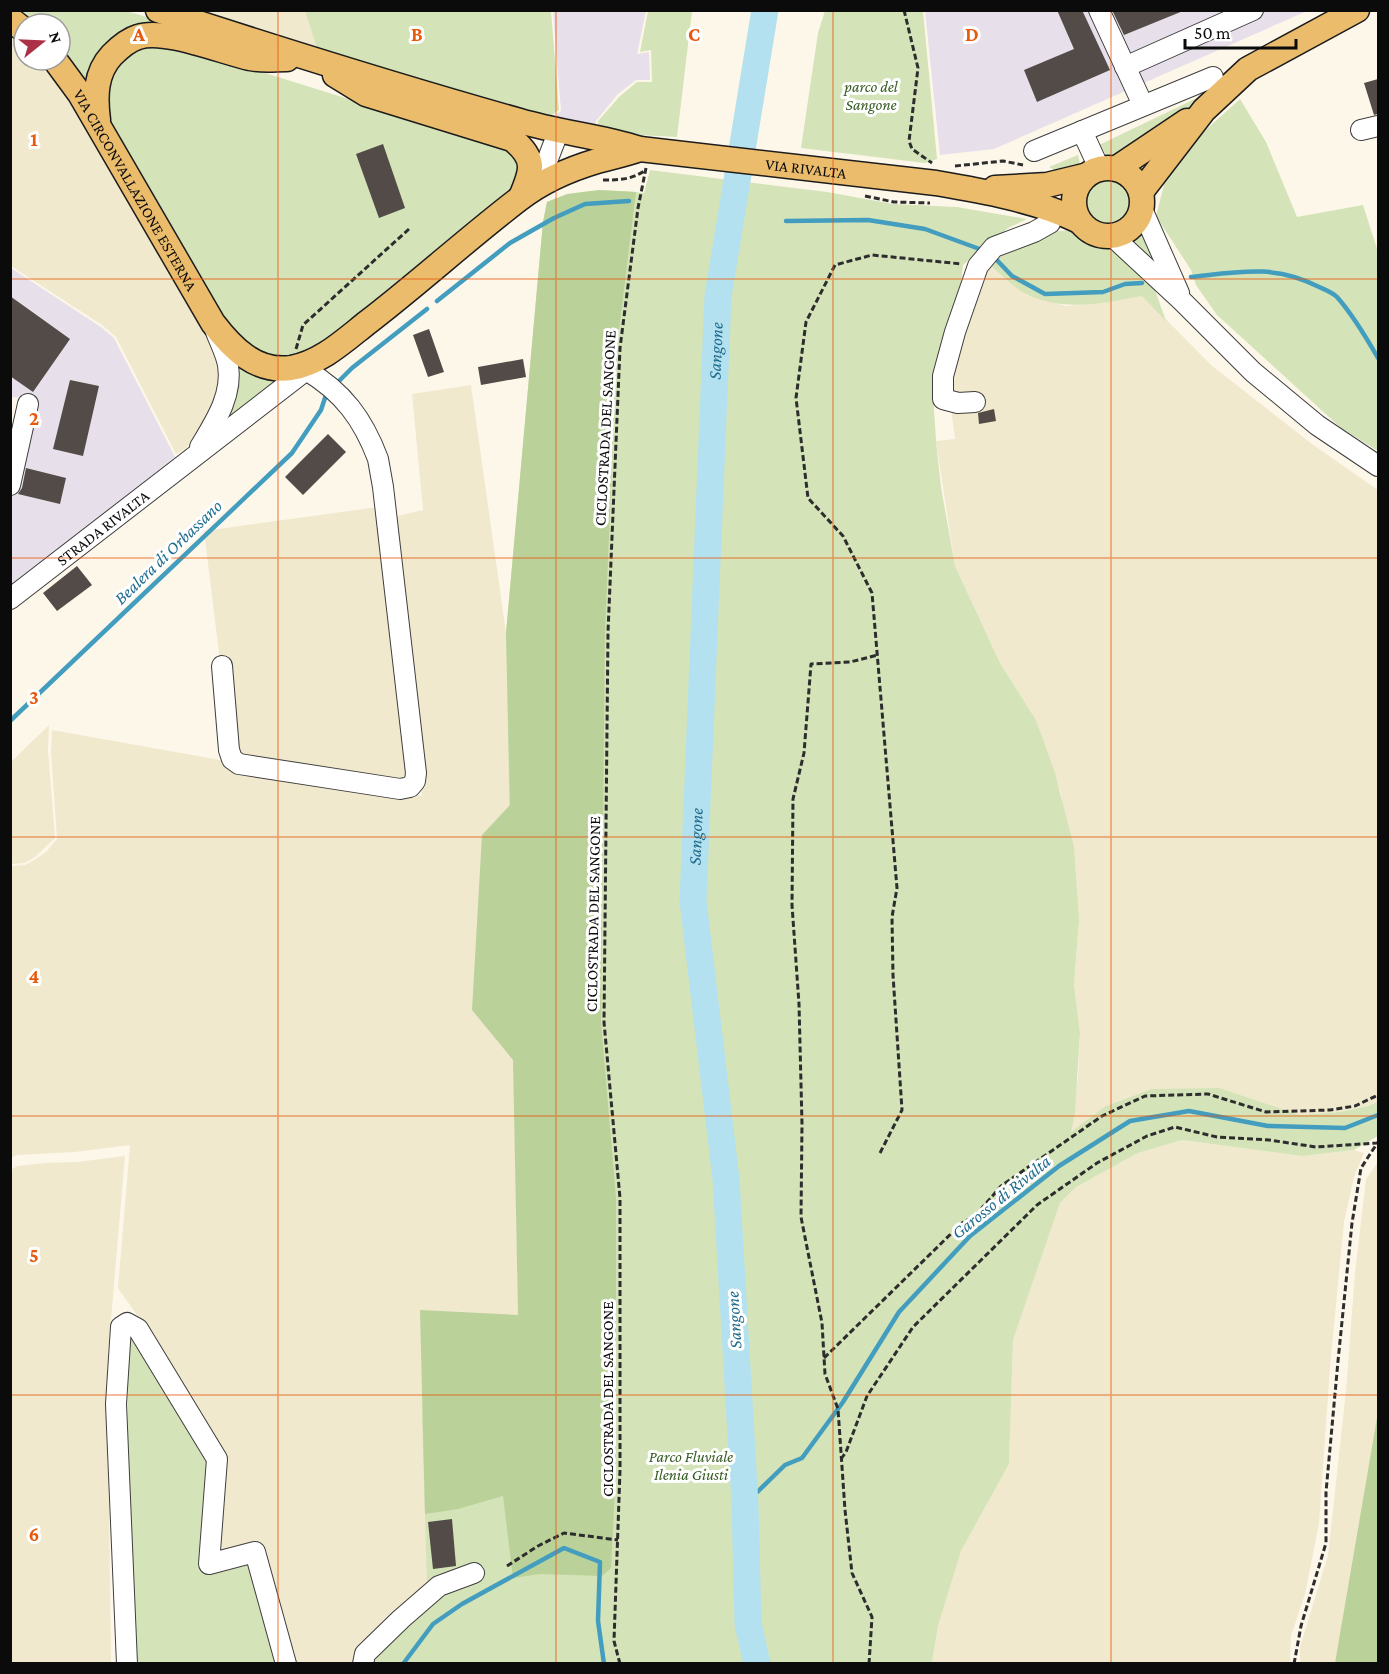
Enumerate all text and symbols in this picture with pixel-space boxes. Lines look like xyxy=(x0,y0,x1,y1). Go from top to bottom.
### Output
north arrow xyxy=(12,12,72,72)
scale bar xyxy=(1185,12,1296,50)
text: A xyxy=(132,23,146,45)
text: B xyxy=(411,23,423,45)
text: C xyxy=(688,23,700,45)
text: D xyxy=(965,23,979,45)
text: 50 m xyxy=(1194,23,1231,43)
text: N xyxy=(46,30,66,45)
park label: parco del Sangone xyxy=(843,78,899,114)
street label: VIA CIRCONVALLAZIONE ESTERNA xyxy=(70,86,201,294)
text: 1 xyxy=(30,128,38,150)
street label: VIA RIVALTA xyxy=(764,155,848,181)
water label: Sangone xyxy=(705,322,727,380)
street label: CICLOSTRADA DEL SANGONE xyxy=(591,329,619,526)
text: 2 xyxy=(29,407,39,429)
street label: STRADA RIVALTA xyxy=(53,486,153,568)
water label: Bealera di Orbassano xyxy=(110,495,226,608)
text: 3 xyxy=(29,686,39,708)
water label: Sangone xyxy=(684,807,707,866)
street label: CICLOSTRADA DEL SANGONE xyxy=(583,815,603,1012)
text: 4 xyxy=(29,965,40,987)
water label: Garosso di Rivalta xyxy=(948,1151,1055,1243)
text: 5 xyxy=(29,1244,39,1266)
water label: Sangone xyxy=(722,1291,745,1349)
street label: CICLOSTRADA DEL SANGONE xyxy=(599,1301,616,1497)
park label: Parco Fluviale Ilenia Giusti xyxy=(649,1448,733,1483)
text: 6 xyxy=(29,1523,39,1545)

